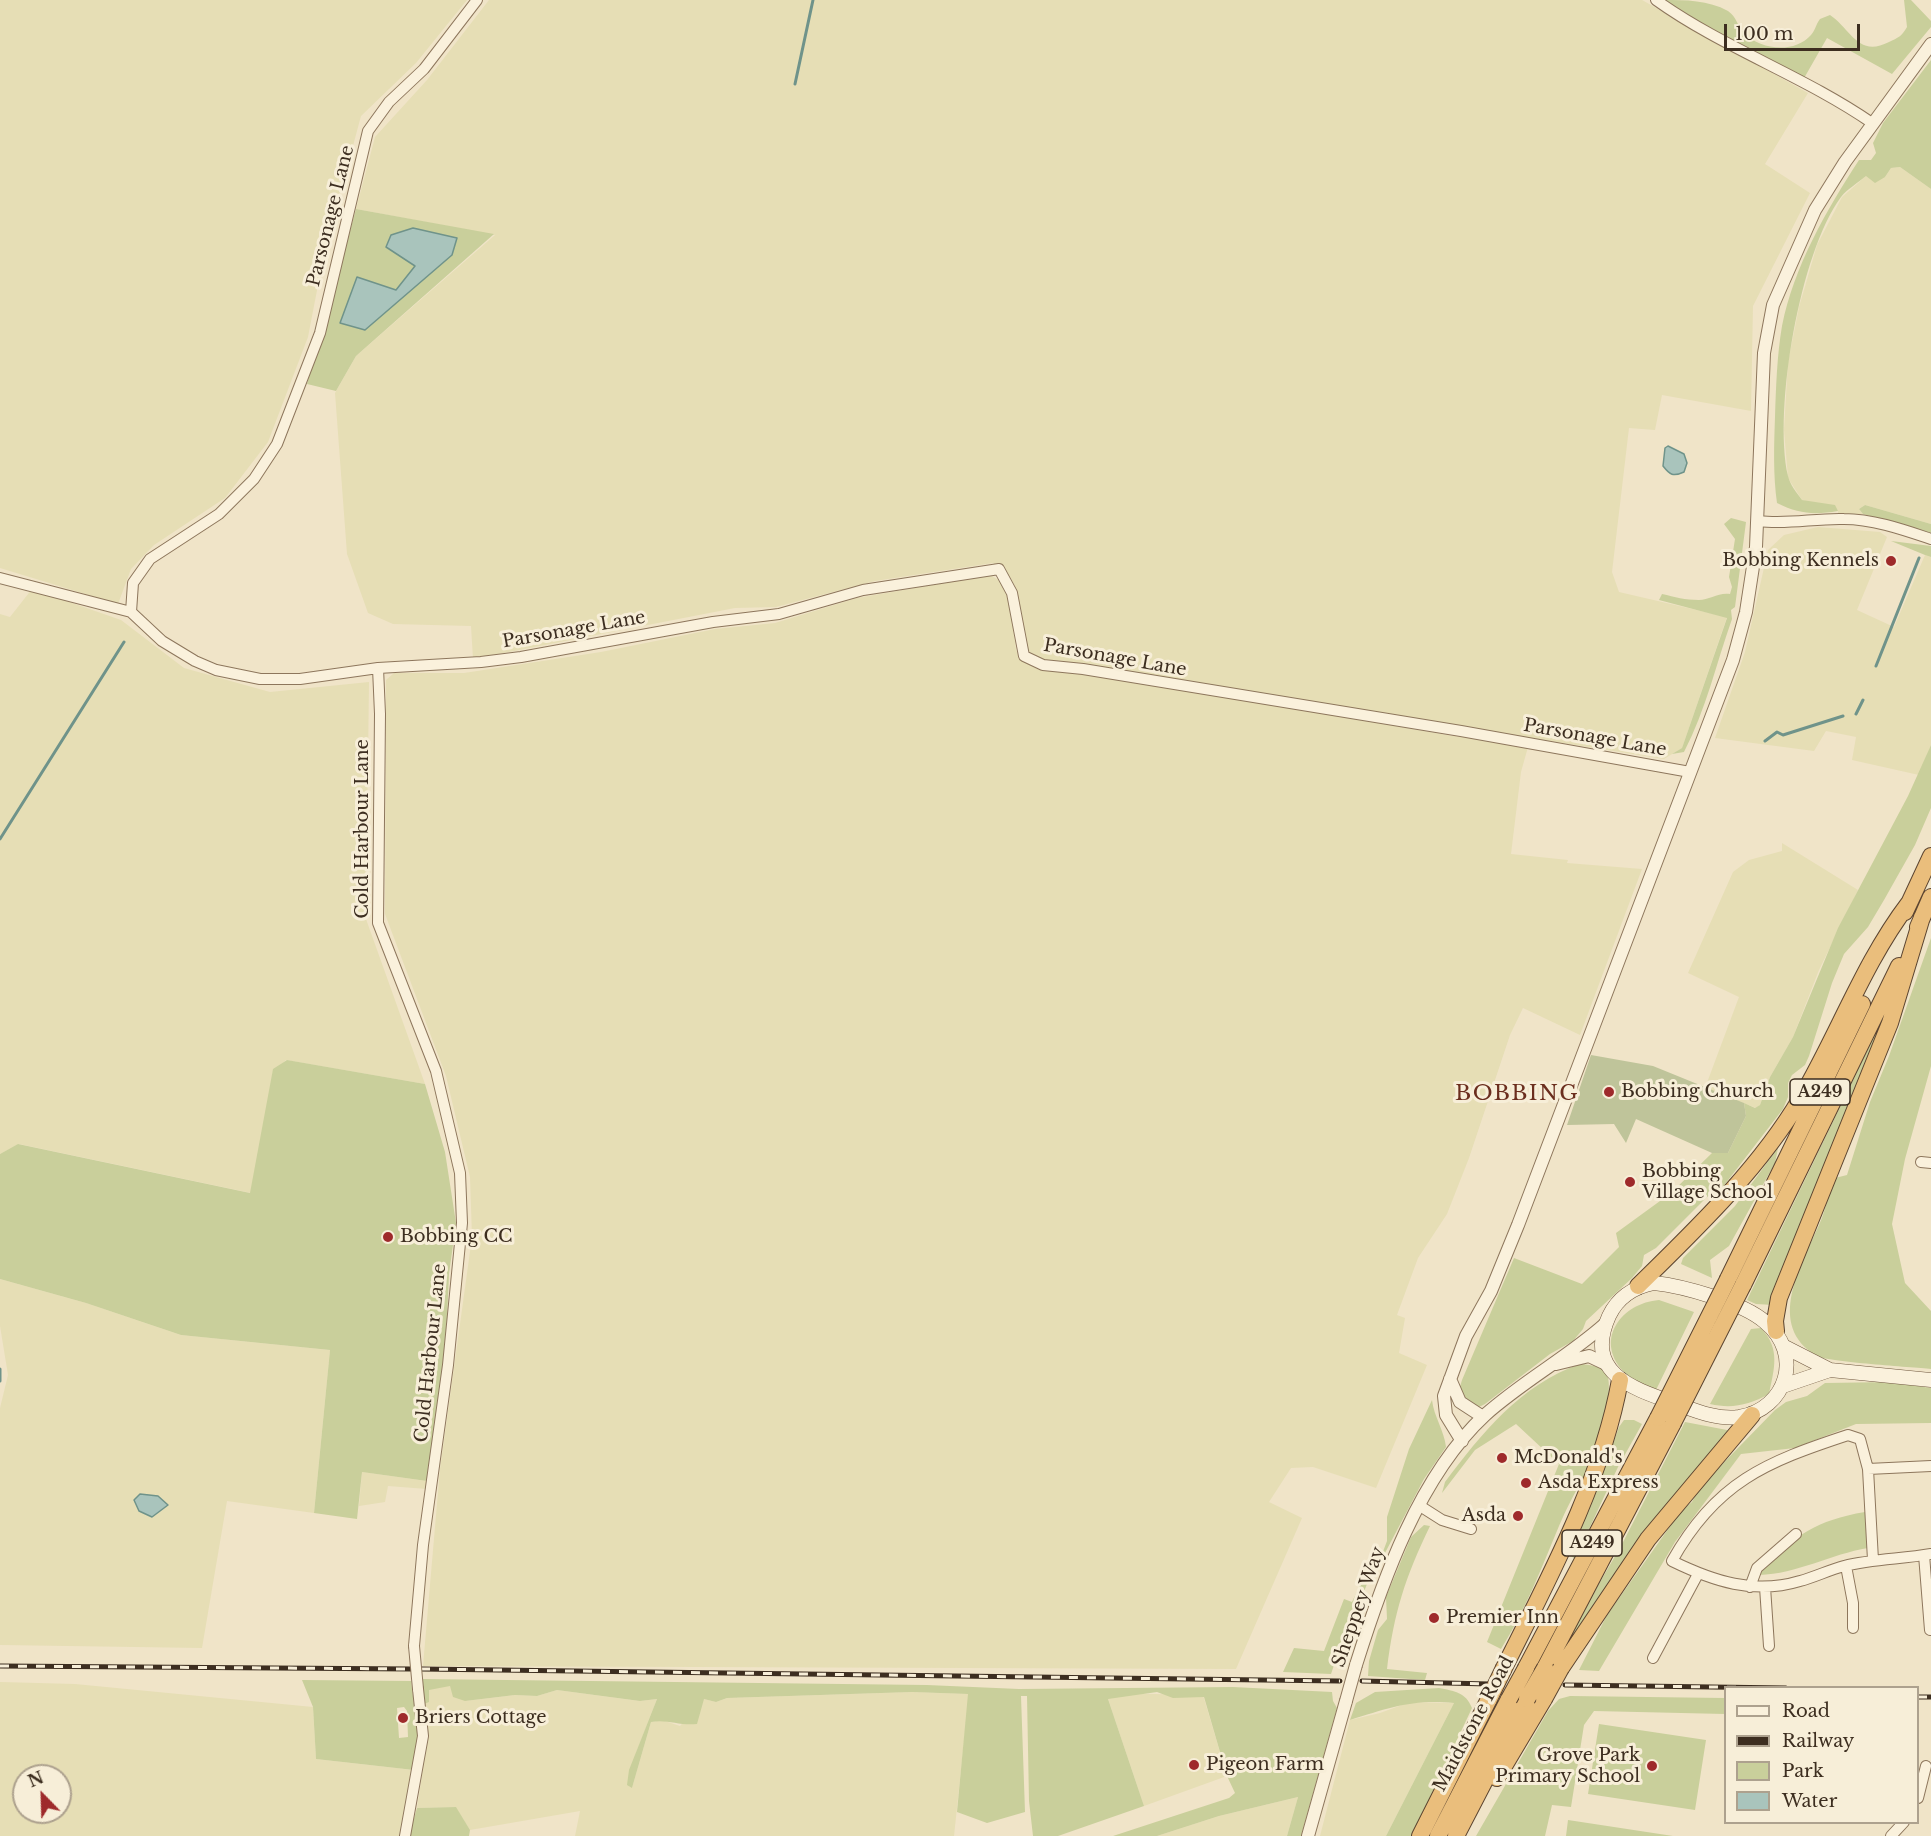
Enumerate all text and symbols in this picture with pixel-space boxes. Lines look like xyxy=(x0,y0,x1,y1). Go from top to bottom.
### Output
scale bar xyxy=(1727,12,1864,50)
text: 100 m xyxy=(1735,23,1793,45)
street label: Parsonage Lane xyxy=(303,143,359,289)
place label: Bobbing Kennels xyxy=(1722,550,1879,572)
marker: Bobbing Kennels xyxy=(1884,554,1898,568)
street label: Parsonage Lane xyxy=(501,607,647,653)
street label: Parsonage Lane xyxy=(1042,635,1188,681)
street label: Parsonage Lane xyxy=(1522,715,1668,761)
street label: Cold Harbour Lane xyxy=(352,739,374,919)
road number: A249 xyxy=(1790,1079,1850,1105)
district label: BOBBING xyxy=(1455,1081,1579,1107)
place label: Bobbing Church xyxy=(1621,1081,1774,1103)
marker: Bobbing Church xyxy=(1602,1085,1616,1099)
place label: Bobbing Village School xyxy=(1642,1161,1773,1204)
marker: Bobbing Village School xyxy=(1623,1175,1637,1189)
place label: Bobbing CC xyxy=(400,1226,512,1248)
marker: Bobbing CC xyxy=(381,1230,395,1244)
street label: Cold Harbour Lane xyxy=(411,1263,451,1443)
place label: McDonald's xyxy=(1514,1447,1623,1469)
marker: McDonald's xyxy=(1495,1451,1509,1465)
place label: Asda Express xyxy=(1538,1472,1659,1494)
marker: Asda Express xyxy=(1519,1476,1533,1490)
place label: Asda xyxy=(1462,1505,1506,1527)
marker: Asda xyxy=(1511,1509,1525,1523)
road number: A249 xyxy=(1562,1530,1622,1556)
street label: Sheppey Way xyxy=(1328,1544,1390,1670)
place label: Premier Inn xyxy=(1446,1607,1559,1629)
marker: Premier Inn xyxy=(1427,1611,1441,1625)
street label: Maidstone Road xyxy=(1429,1653,1519,1795)
legend xyxy=(1724,1686,1919,1824)
text: Road xyxy=(1782,1700,1830,1722)
place label: Briers Cottage xyxy=(415,1707,547,1729)
marker: Briers Cottage xyxy=(396,1711,410,1725)
text: Railway xyxy=(1782,1730,1854,1752)
place label: Grove Park Primary School xyxy=(1495,1745,1640,1788)
place label: Pigeon Farm xyxy=(1206,1754,1324,1776)
marker: Pigeon Farm xyxy=(1187,1758,1201,1772)
marker: Grove Park Primary School xyxy=(1645,1759,1659,1773)
text: Park xyxy=(1782,1760,1824,1782)
north arrow xyxy=(12,1764,72,1824)
text: N xyxy=(25,1767,47,1791)
text: Water xyxy=(1782,1790,1837,1812)

